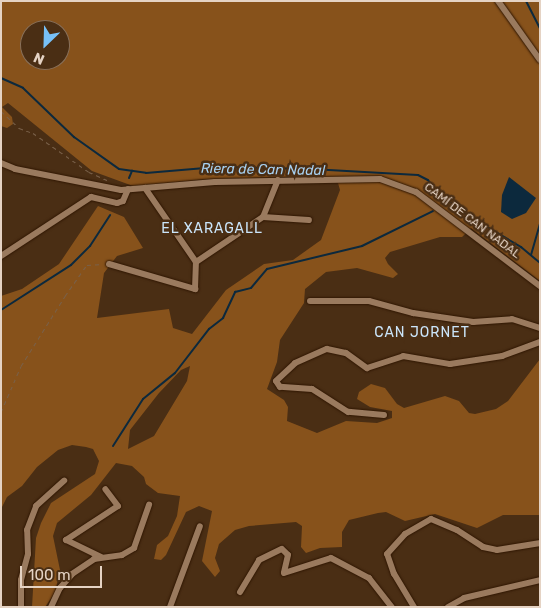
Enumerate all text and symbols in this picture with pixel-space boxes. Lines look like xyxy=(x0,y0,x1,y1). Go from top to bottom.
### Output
north arrow xyxy=(20,20,70,70)
text: N xyxy=(31,48,47,68)
water label: Riera de Can Nadal xyxy=(201,161,325,179)
street label: CAMÍ DE CAN NADAL xyxy=(421,180,523,262)
district label: EL XARAGALL xyxy=(160,221,264,237)
district label: CAN JORNET xyxy=(373,325,471,341)
scale bar xyxy=(22,556,105,588)
text: 100 m xyxy=(28,566,70,584)

